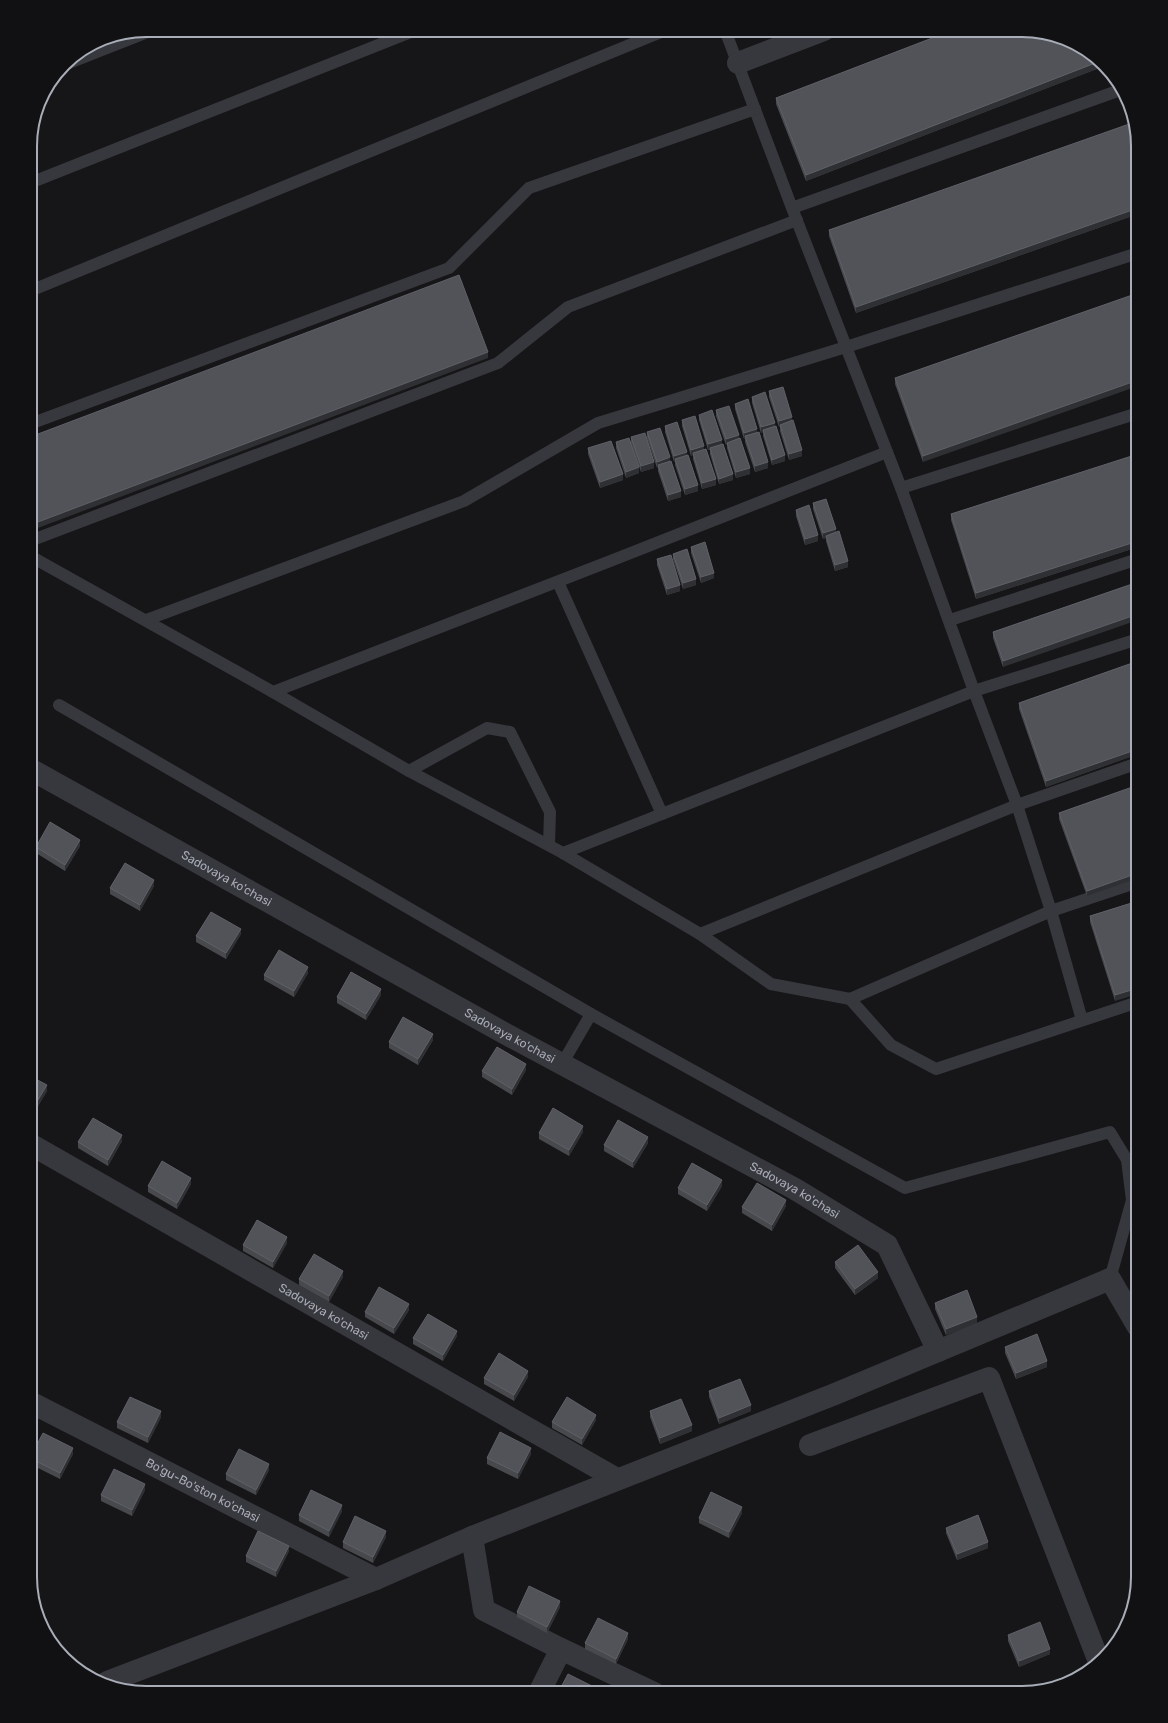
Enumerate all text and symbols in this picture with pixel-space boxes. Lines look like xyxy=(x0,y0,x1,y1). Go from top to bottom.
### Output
street label: Sadovaya ko'chasi xyxy=(179,848,274,909)
street label: Sadovaya ko'chasi xyxy=(462,1005,558,1066)
street label: Sadovaya ko'chasi xyxy=(747,1159,842,1221)
street label: Sadovaya ko'chasi xyxy=(276,1280,371,1343)
street label: Bo'gu-Bo'ston ko'chasi xyxy=(143,1455,262,1525)

